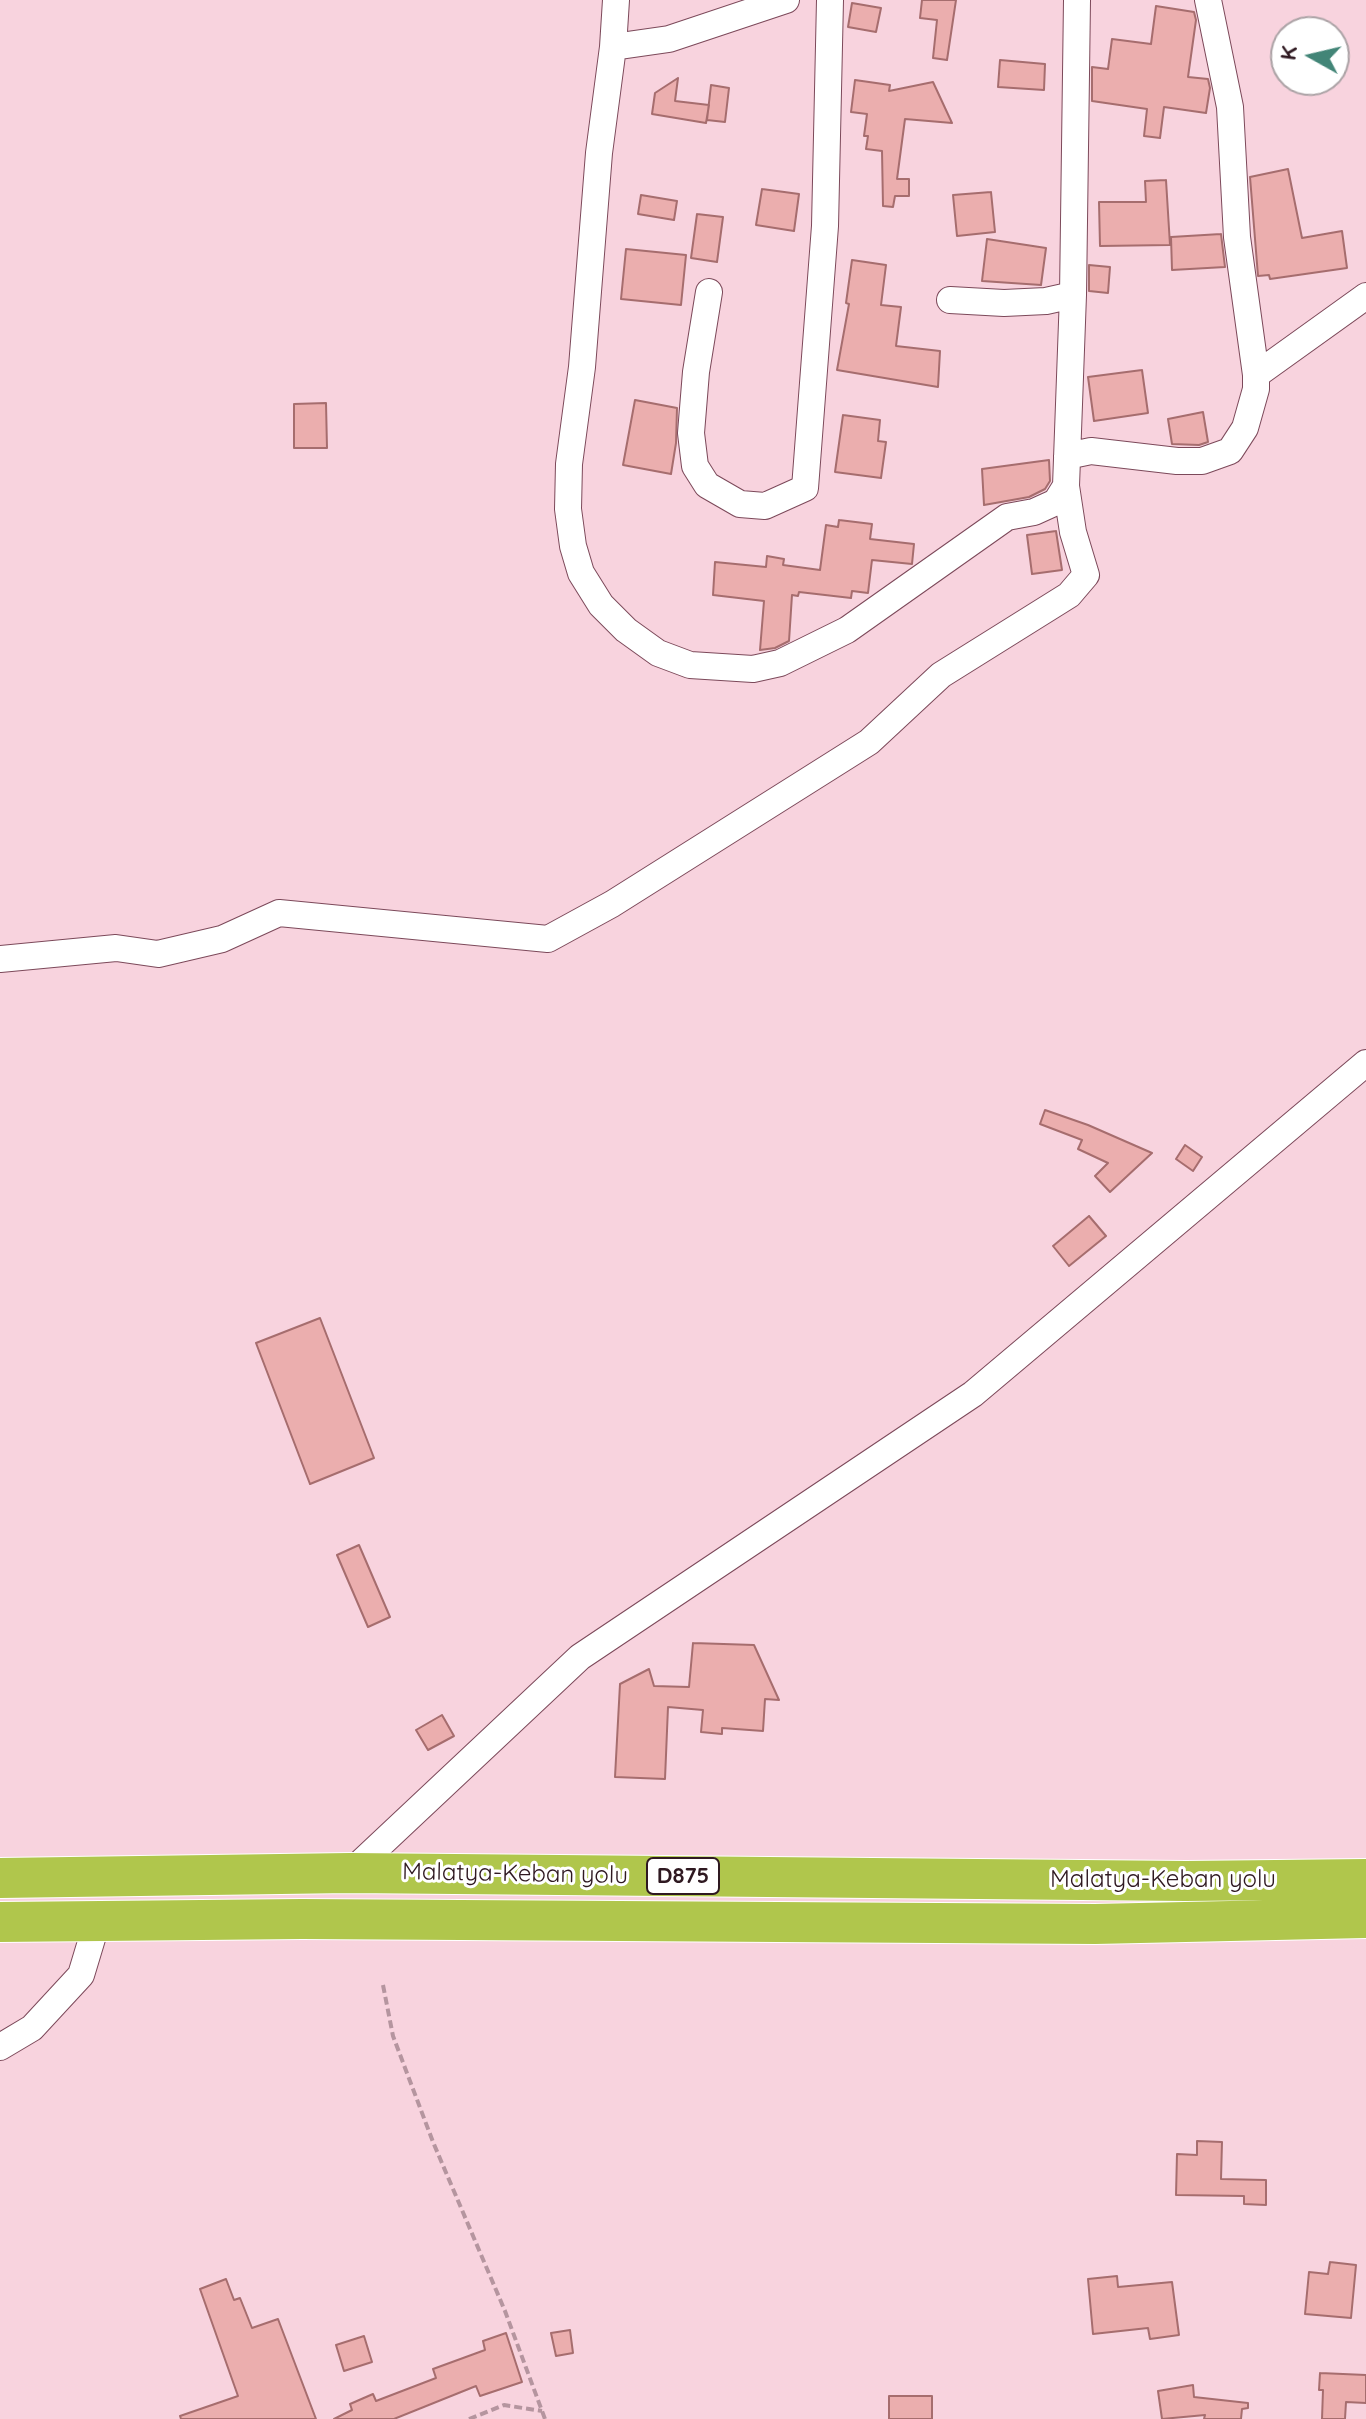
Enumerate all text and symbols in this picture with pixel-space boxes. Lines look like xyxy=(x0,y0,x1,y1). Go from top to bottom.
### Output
north arrow xyxy=(1270,16,1350,96)
text: K xyxy=(1273,44,1303,62)
street label: Malatya-Keban yolu xyxy=(402,1858,628,1890)
road number: D875 xyxy=(647,1858,719,1894)
street label: Malatya-Keban yolu xyxy=(1050,1866,1276,1894)

